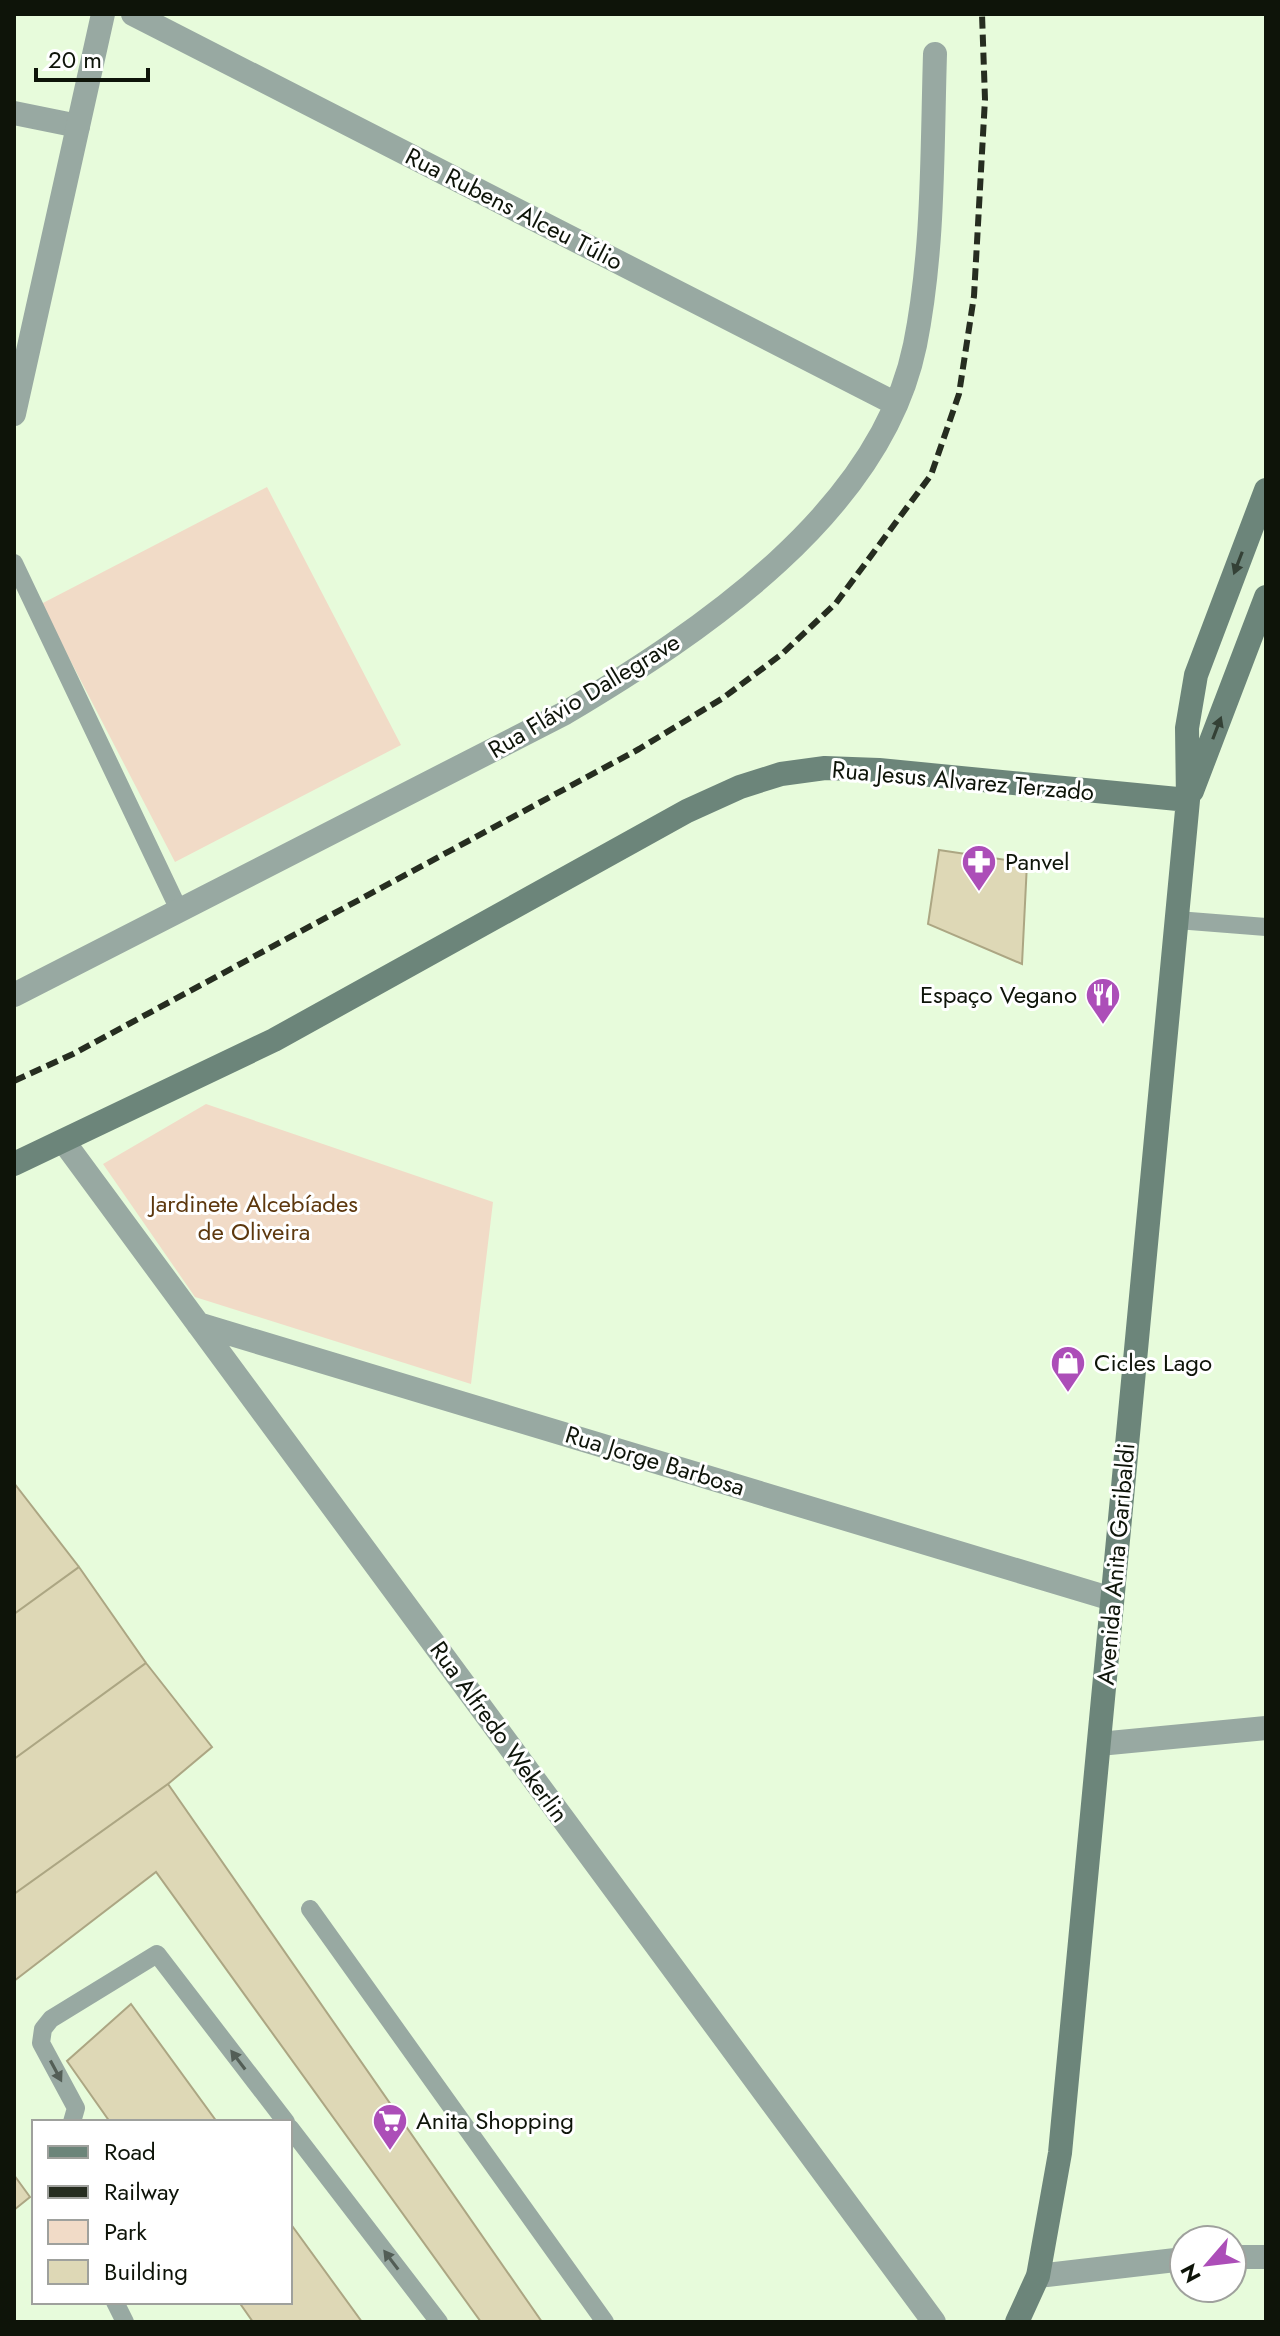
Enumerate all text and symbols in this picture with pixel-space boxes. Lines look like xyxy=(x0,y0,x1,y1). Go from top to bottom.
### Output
scale bar xyxy=(36,32,148,82)
text: 20 m xyxy=(48,42,102,77)
street label: Rua Rubens Alceu Túlio xyxy=(399,138,629,279)
one-way arrow xyxy=(1231,551,1244,575)
street label: Rua Flávio Dallegrave xyxy=(481,624,686,767)
one-way arrow xyxy=(1211,716,1224,740)
street label: Rua Jesus Alvarez Terzado xyxy=(830,752,1096,809)
pharmacy icon: Panvel xyxy=(960,843,998,893)
place label: Panvel xyxy=(1005,844,1070,879)
restaurant icon: Espaço Vegano xyxy=(1084,976,1122,1026)
place label: Espaço Vegano xyxy=(920,977,1077,1012)
park label: Jardinete Alcebíades de Oliveira xyxy=(147,1186,358,1249)
shop icon: Cicles Lago xyxy=(1049,1344,1087,1394)
place label: Cicles Lago xyxy=(1094,1345,1212,1380)
street label: Rua Jorge Barbosa xyxy=(561,1417,749,1504)
street label: Avenida Anita Garibaldi xyxy=(1087,1441,1144,1686)
street label: Rua Alfredo Wekerlin xyxy=(422,1634,577,1830)
one-way arrow xyxy=(231,2050,247,2070)
one-way arrow xyxy=(49,2059,62,2082)
supermarket icon: Anita Shopping xyxy=(371,2102,409,2152)
place label: Anita Shopping xyxy=(416,2103,574,2138)
legend xyxy=(32,2120,292,2304)
text: Road xyxy=(104,2134,156,2169)
text: Railway xyxy=(104,2174,179,2209)
text: Park xyxy=(104,2214,147,2249)
north arrow xyxy=(1168,2224,1248,2304)
one-way arrow xyxy=(384,2250,400,2270)
text: Building xyxy=(104,2254,188,2289)
text: N xyxy=(1172,2258,1209,2289)

